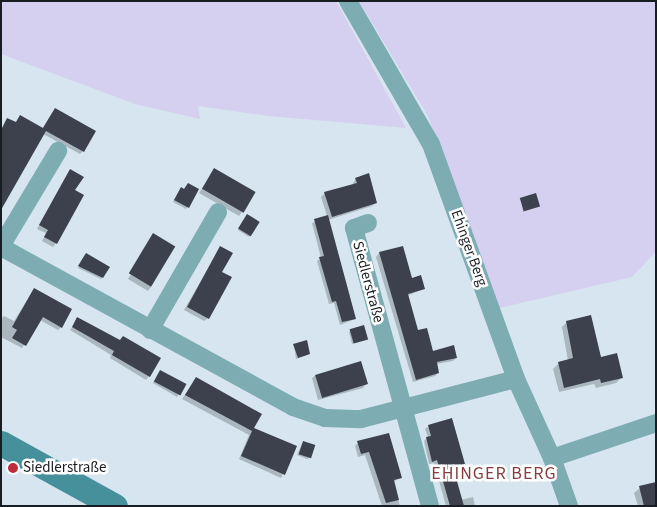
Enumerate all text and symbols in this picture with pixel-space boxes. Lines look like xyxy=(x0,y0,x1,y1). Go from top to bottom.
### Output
street label: Ehinger Berg xyxy=(447,207,491,289)
street label: Siedlerstraße xyxy=(349,239,387,325)
place label: Siedlerstraße xyxy=(23,459,106,477)
marker: Siedlerstraße xyxy=(7,462,19,474)
district label: EHINGER BERG xyxy=(430,463,558,485)

